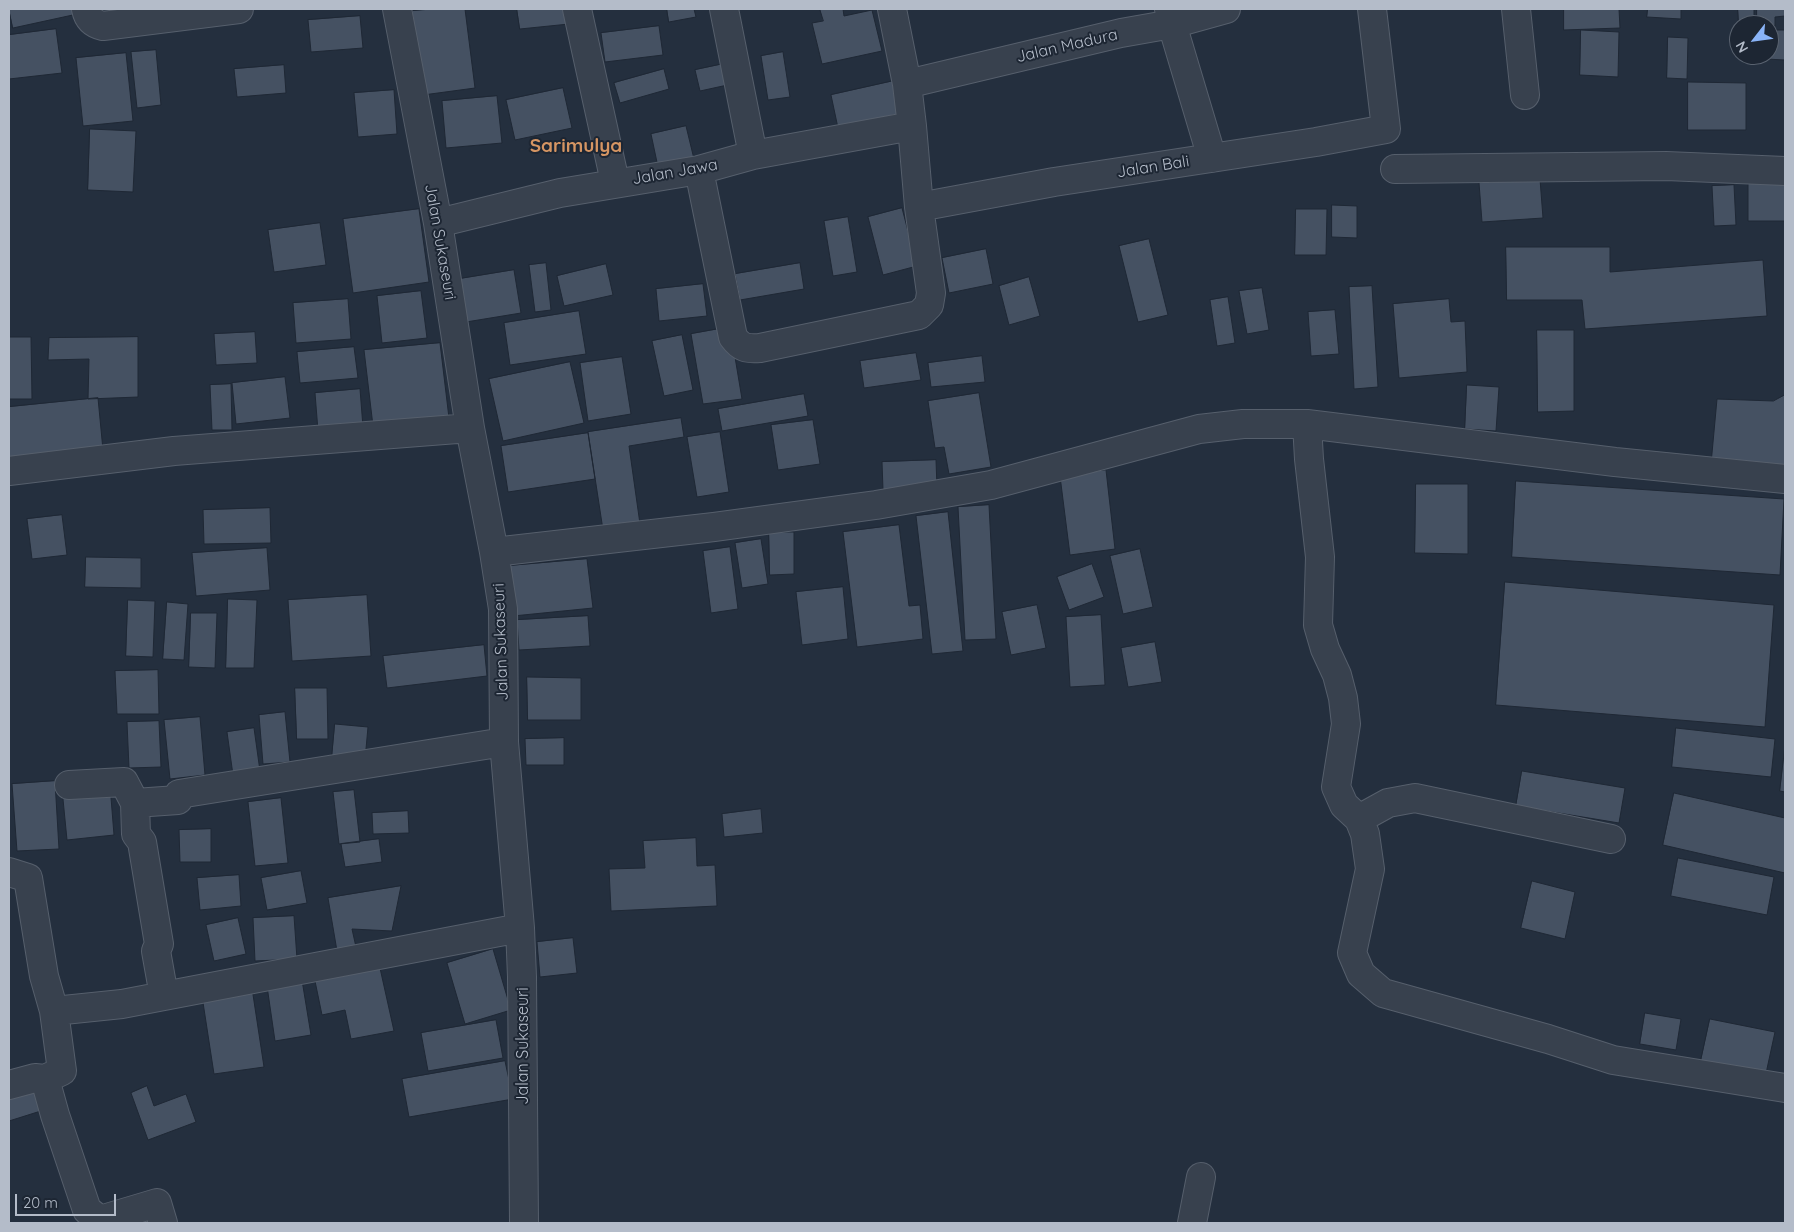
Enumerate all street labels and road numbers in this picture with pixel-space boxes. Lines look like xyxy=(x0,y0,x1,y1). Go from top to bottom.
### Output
street label: Jalan Madura xyxy=(1014,25,1120,67)
street label: Jalan Bali xyxy=(1115,152,1191,182)
street label: Jalan Jawa xyxy=(631,155,719,189)
street label: Jalan Sukaseuri xyxy=(420,183,460,301)
street label: Jalan Sukaseuri xyxy=(489,583,513,701)
street label: Jalan Sukaseuri xyxy=(513,987,533,1105)

